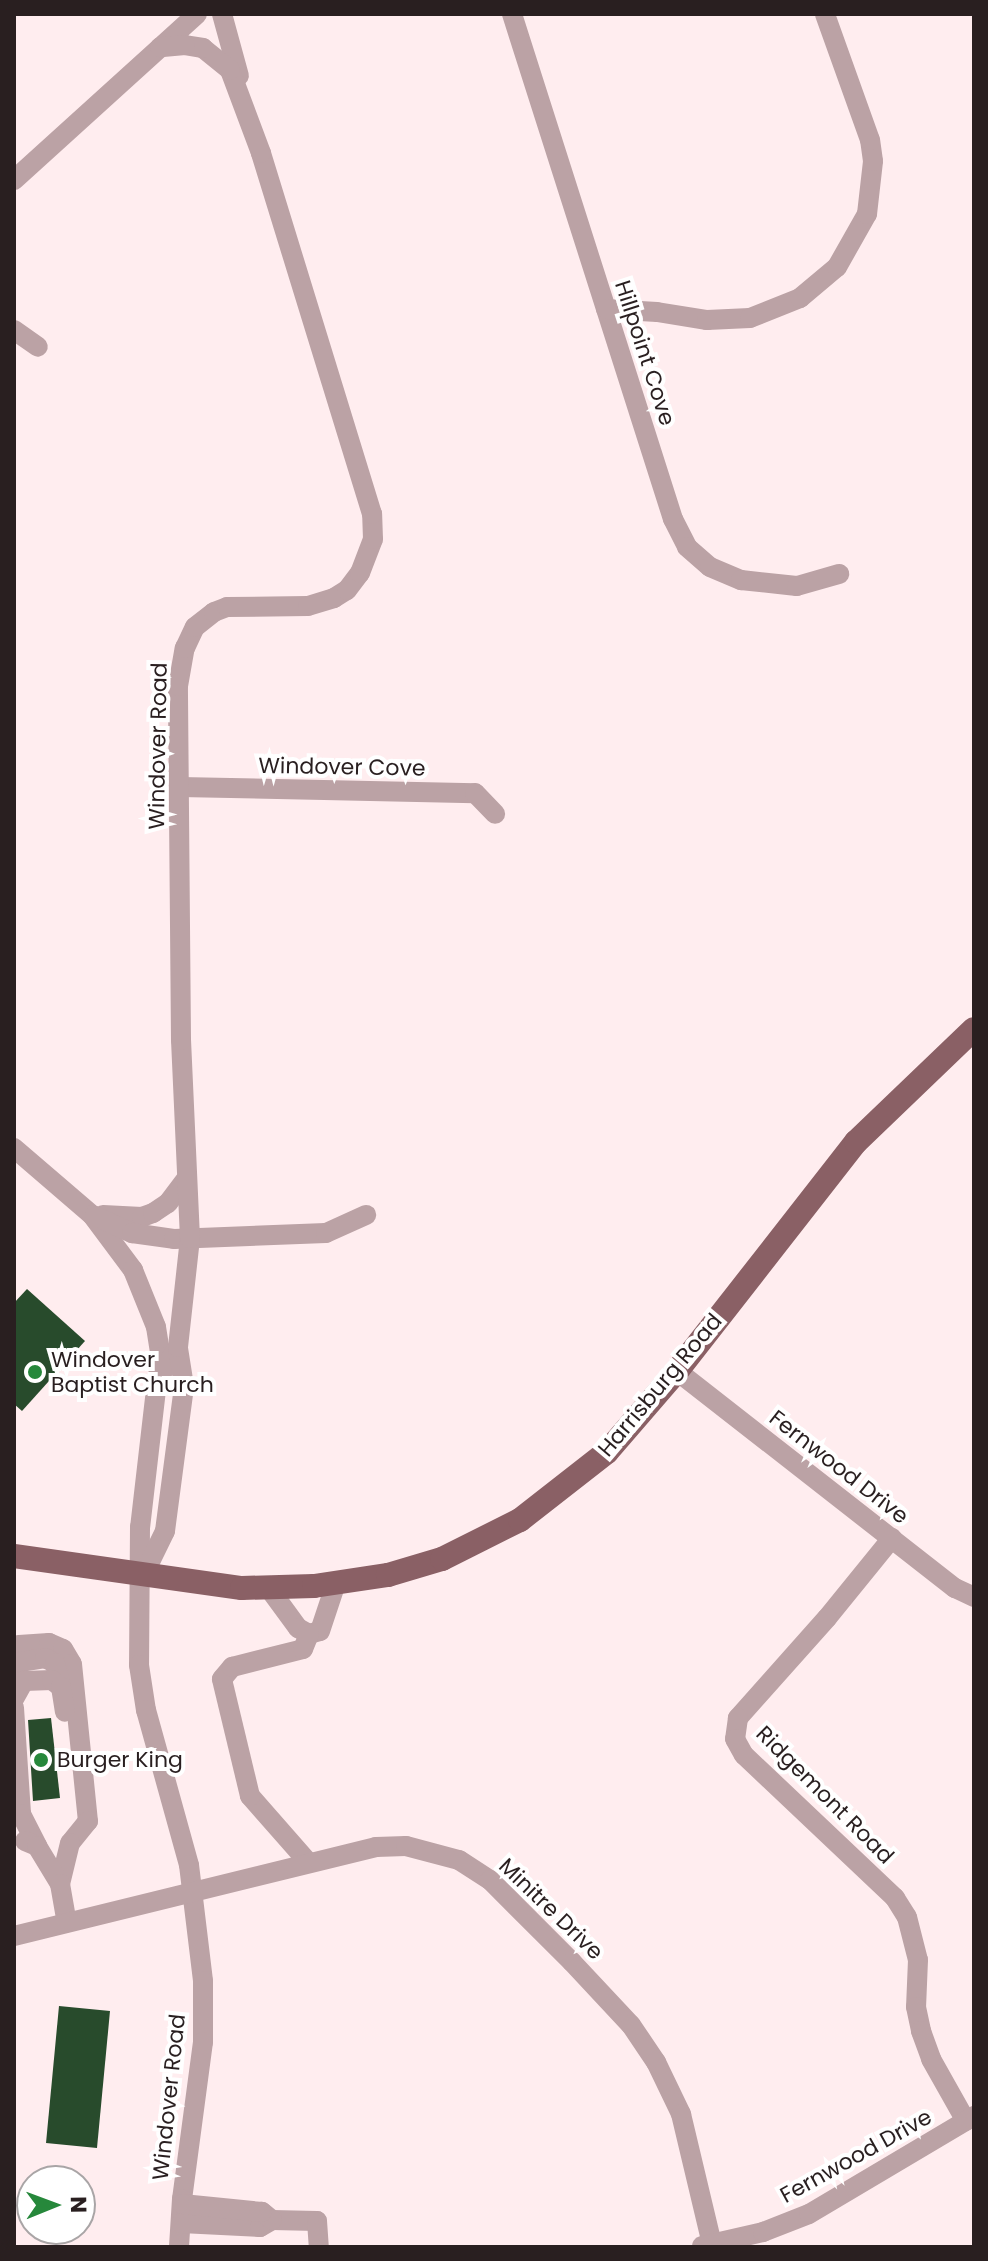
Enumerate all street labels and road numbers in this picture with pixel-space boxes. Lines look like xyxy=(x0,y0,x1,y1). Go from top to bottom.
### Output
street label: Hillpoint Cove xyxy=(609,277,681,429)
street label: Windover Road xyxy=(143,662,173,830)
street label: Windover Cove xyxy=(258,752,426,782)
street label: Harrisburg Road xyxy=(593,1308,727,1462)
street label: Fernwood Drive xyxy=(764,1405,914,1529)
street label: Ridgemont Road xyxy=(751,1721,899,1869)
street label: Minitre Drive xyxy=(493,1853,609,1965)
street label: Windover Road xyxy=(147,2012,191,2182)
street label: Fernwood Drive xyxy=(776,2103,936,2209)

